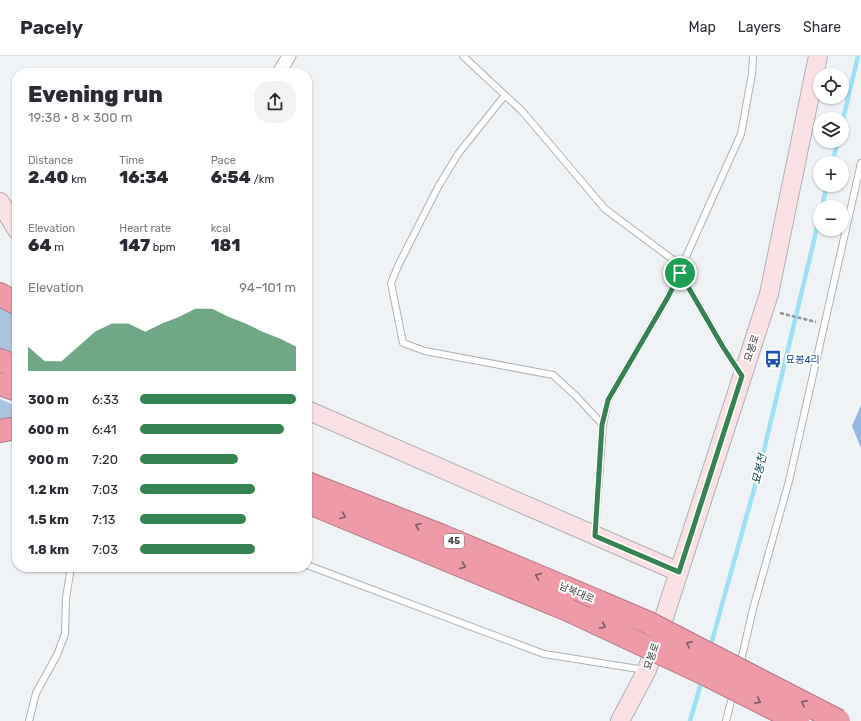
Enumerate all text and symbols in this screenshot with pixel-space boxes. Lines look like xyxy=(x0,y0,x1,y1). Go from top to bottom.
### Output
text: Pacely xyxy=(20,16,83,39)
text: Map xyxy=(689,19,716,36)
text: Layers xyxy=(738,19,781,36)
text: Share xyxy=(803,19,841,36)
map controls xyxy=(813,68,849,236)
button: locate xyxy=(813,68,849,104)
text: Evening run xyxy=(28,81,163,108)
button: share xyxy=(254,81,296,123)
text: 19:38 · 8 × 300 m xyxy=(28,110,132,125)
button: layers xyxy=(813,112,849,148)
text: Distance xyxy=(28,154,73,167)
text: Time xyxy=(119,154,144,167)
text: Pace xyxy=(211,154,236,167)
button: + xyxy=(813,156,849,192)
text: 2.40 xyxy=(28,167,68,187)
text: 16:34 xyxy=(119,167,169,187)
text: 6:54 xyxy=(211,167,251,187)
text: km xyxy=(68,173,87,186)
text: /km xyxy=(251,173,274,186)
button: − xyxy=(813,200,849,236)
text: Elevation xyxy=(28,222,75,235)
text: Heart rate xyxy=(119,222,171,235)
text: kcal xyxy=(211,222,231,235)
text: 64 xyxy=(28,235,51,255)
text: 147 xyxy=(119,235,150,255)
text: 181 xyxy=(211,235,240,255)
text: m xyxy=(51,241,64,254)
text: bpm xyxy=(150,241,176,254)
pin xyxy=(663,256,697,290)
icon: arrive xyxy=(669,262,691,284)
text: Elevation xyxy=(28,280,84,295)
text: 94–101 m xyxy=(239,280,296,295)
street label: 묘봉로 xyxy=(742,333,762,363)
bus stop icon: 묘봉4리 xyxy=(763,349,783,369)
place label: 묘봉4리 xyxy=(786,354,820,366)
text: 300 m xyxy=(28,392,69,407)
text: 6:33 xyxy=(92,392,119,407)
text: 600 m xyxy=(28,422,69,437)
text: 6:41 xyxy=(92,422,117,437)
water label: 묘봉천 xyxy=(750,451,770,485)
text: 900 m xyxy=(28,452,69,467)
text: 7:20 xyxy=(92,452,118,467)
text: 1.2 km xyxy=(28,482,69,497)
text: 7:03 xyxy=(92,482,118,497)
text: 1.5 km xyxy=(28,512,69,527)
text: 7:13 xyxy=(92,512,115,527)
one-way arrow xyxy=(340,512,347,520)
one-way arrow xyxy=(414,523,421,531)
road number: 45 xyxy=(444,534,464,548)
text: 1.8 km xyxy=(28,542,69,557)
text: 7:03 xyxy=(92,542,118,557)
one-way arrow xyxy=(460,562,467,570)
one-way arrow xyxy=(535,572,542,580)
street label: 남북대로 xyxy=(557,580,596,606)
one-way arrow xyxy=(599,621,606,629)
street label: 묘봉로 xyxy=(642,641,662,671)
one-way arrow xyxy=(686,641,693,648)
one-way arrow xyxy=(754,696,761,703)
one-way arrow xyxy=(801,700,809,708)

